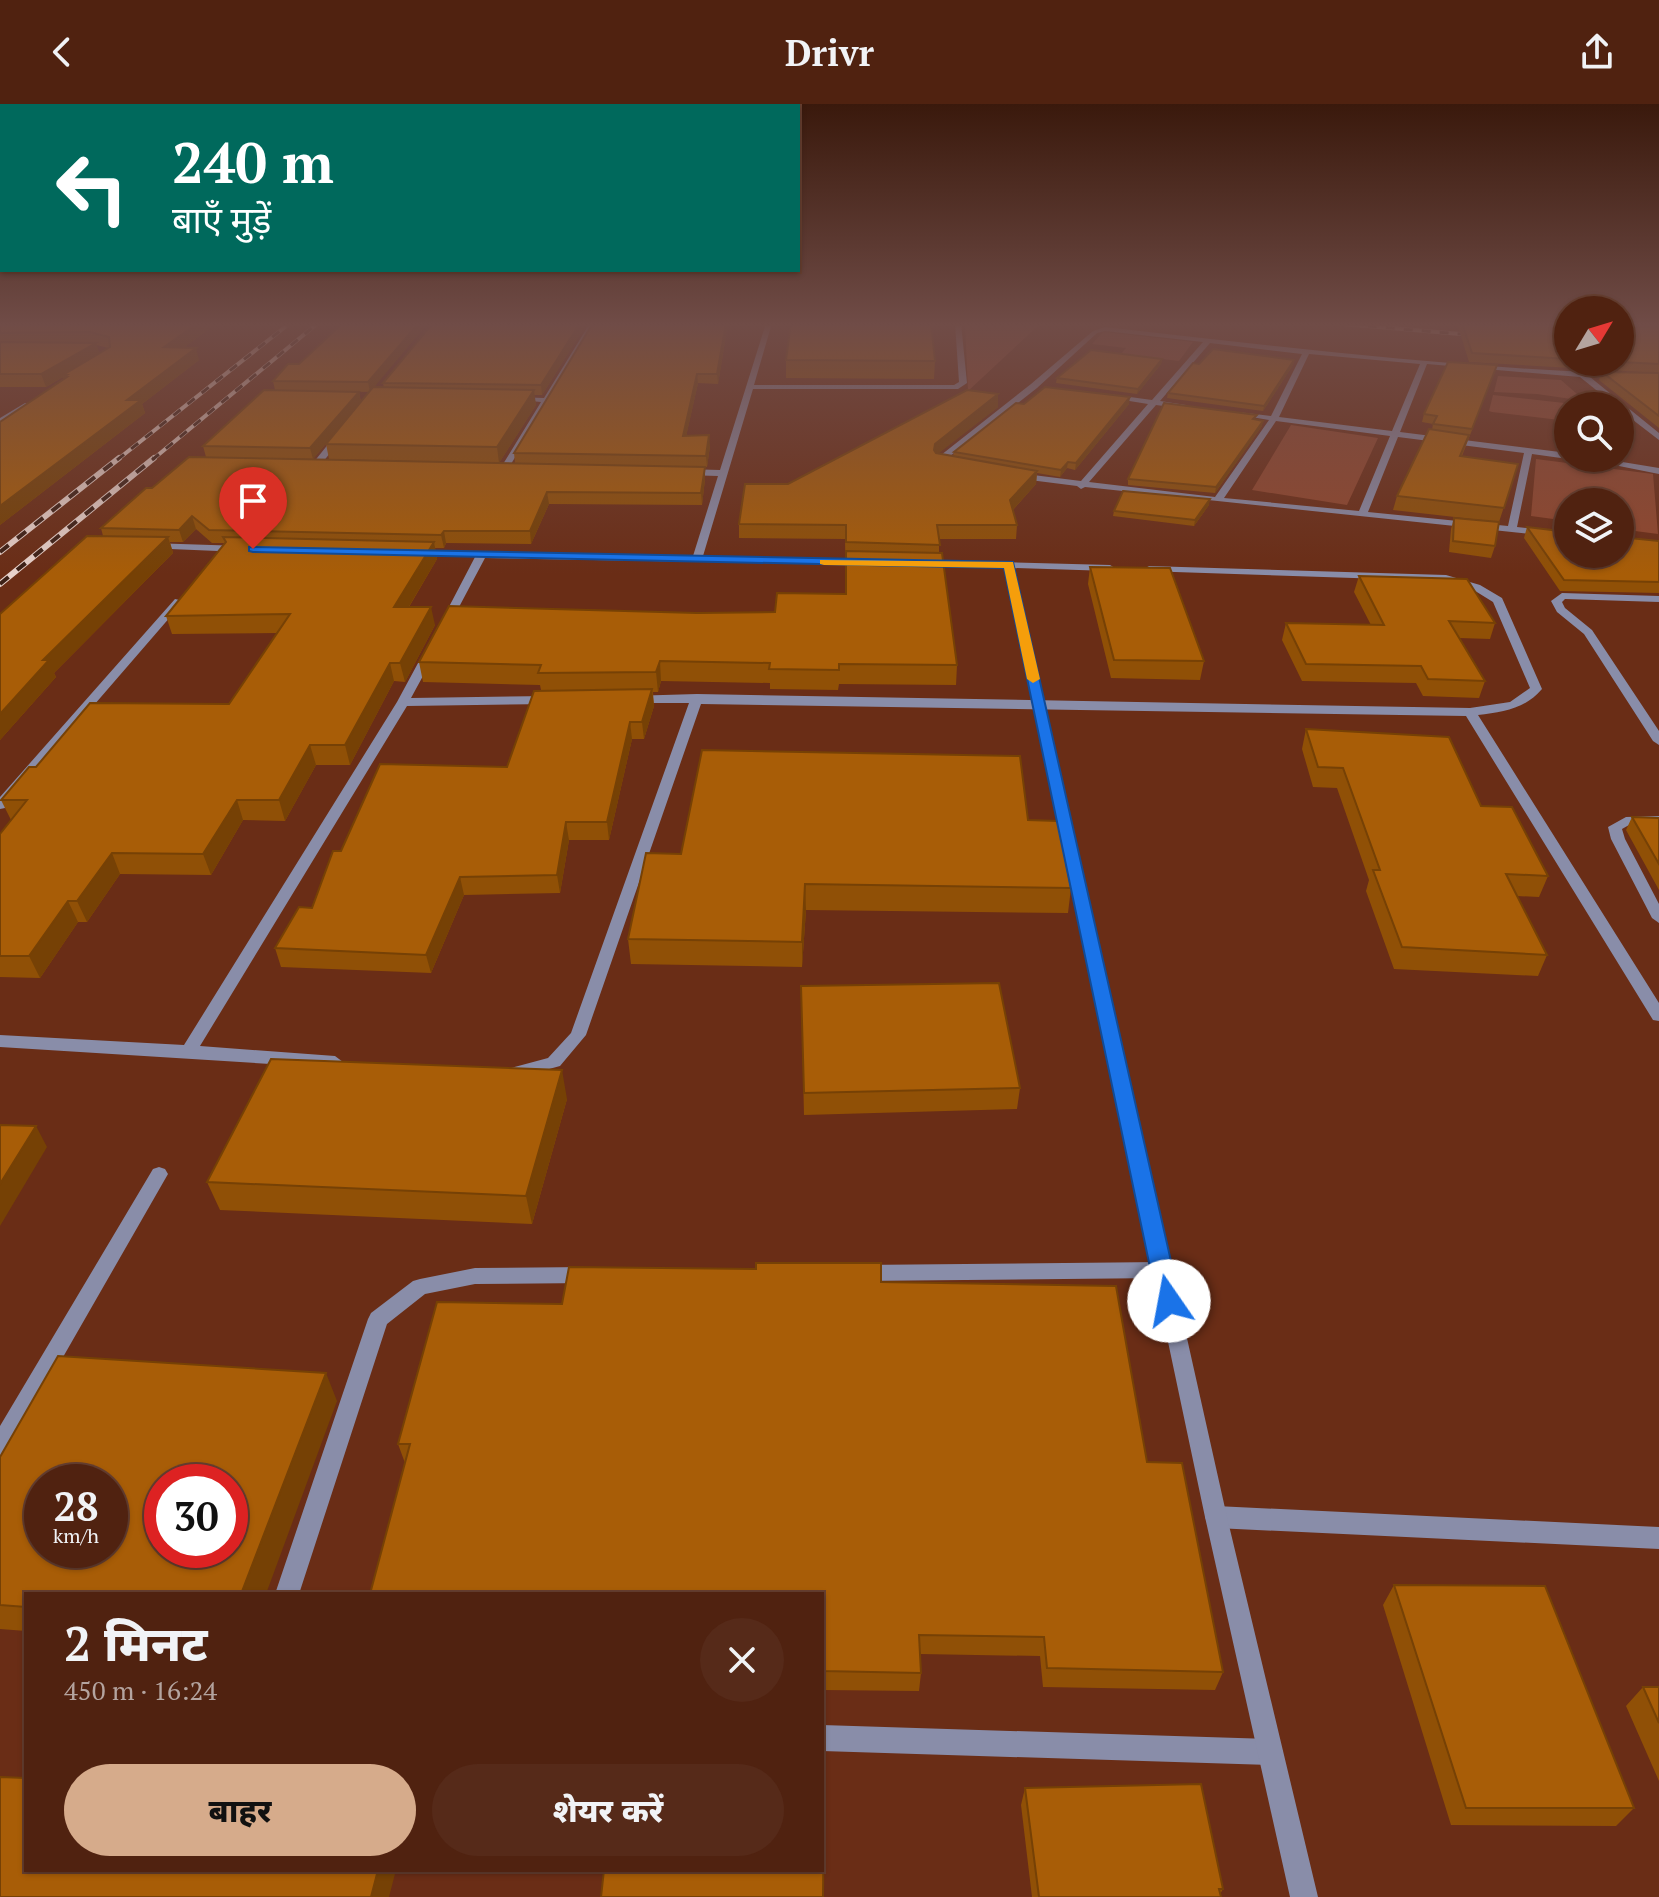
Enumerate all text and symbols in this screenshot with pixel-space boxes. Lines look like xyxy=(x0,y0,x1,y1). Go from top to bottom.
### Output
text: Drivr xyxy=(785,29,874,76)
icon: back xyxy=(40,30,84,74)
icon: share xyxy=(1575,30,1619,74)
text: 240 m xyxy=(172,125,334,199)
icon: left xyxy=(40,136,144,240)
text: बाएँ मुड़ें xyxy=(172,196,271,243)
north arrow xyxy=(1554,296,1634,376)
map controls xyxy=(1554,296,1634,568)
button: search xyxy=(1554,392,1634,472)
pin xyxy=(219,467,287,549)
icon: arrive xyxy=(231,479,275,523)
button: layers xyxy=(1554,488,1634,568)
position arrow xyxy=(1127,1259,1211,1343)
speed limit sign: 30 xyxy=(144,1464,248,1568)
text: 28 xyxy=(53,1479,99,1532)
text: km/h xyxy=(53,1522,99,1549)
text: 2 मिनट xyxy=(64,1611,207,1675)
button: close xyxy=(700,1618,784,1702)
text: 450 m · 16:24 xyxy=(64,1673,217,1707)
button: बाहर xyxy=(64,1764,416,1856)
button: शेयर करें xyxy=(432,1764,784,1856)

